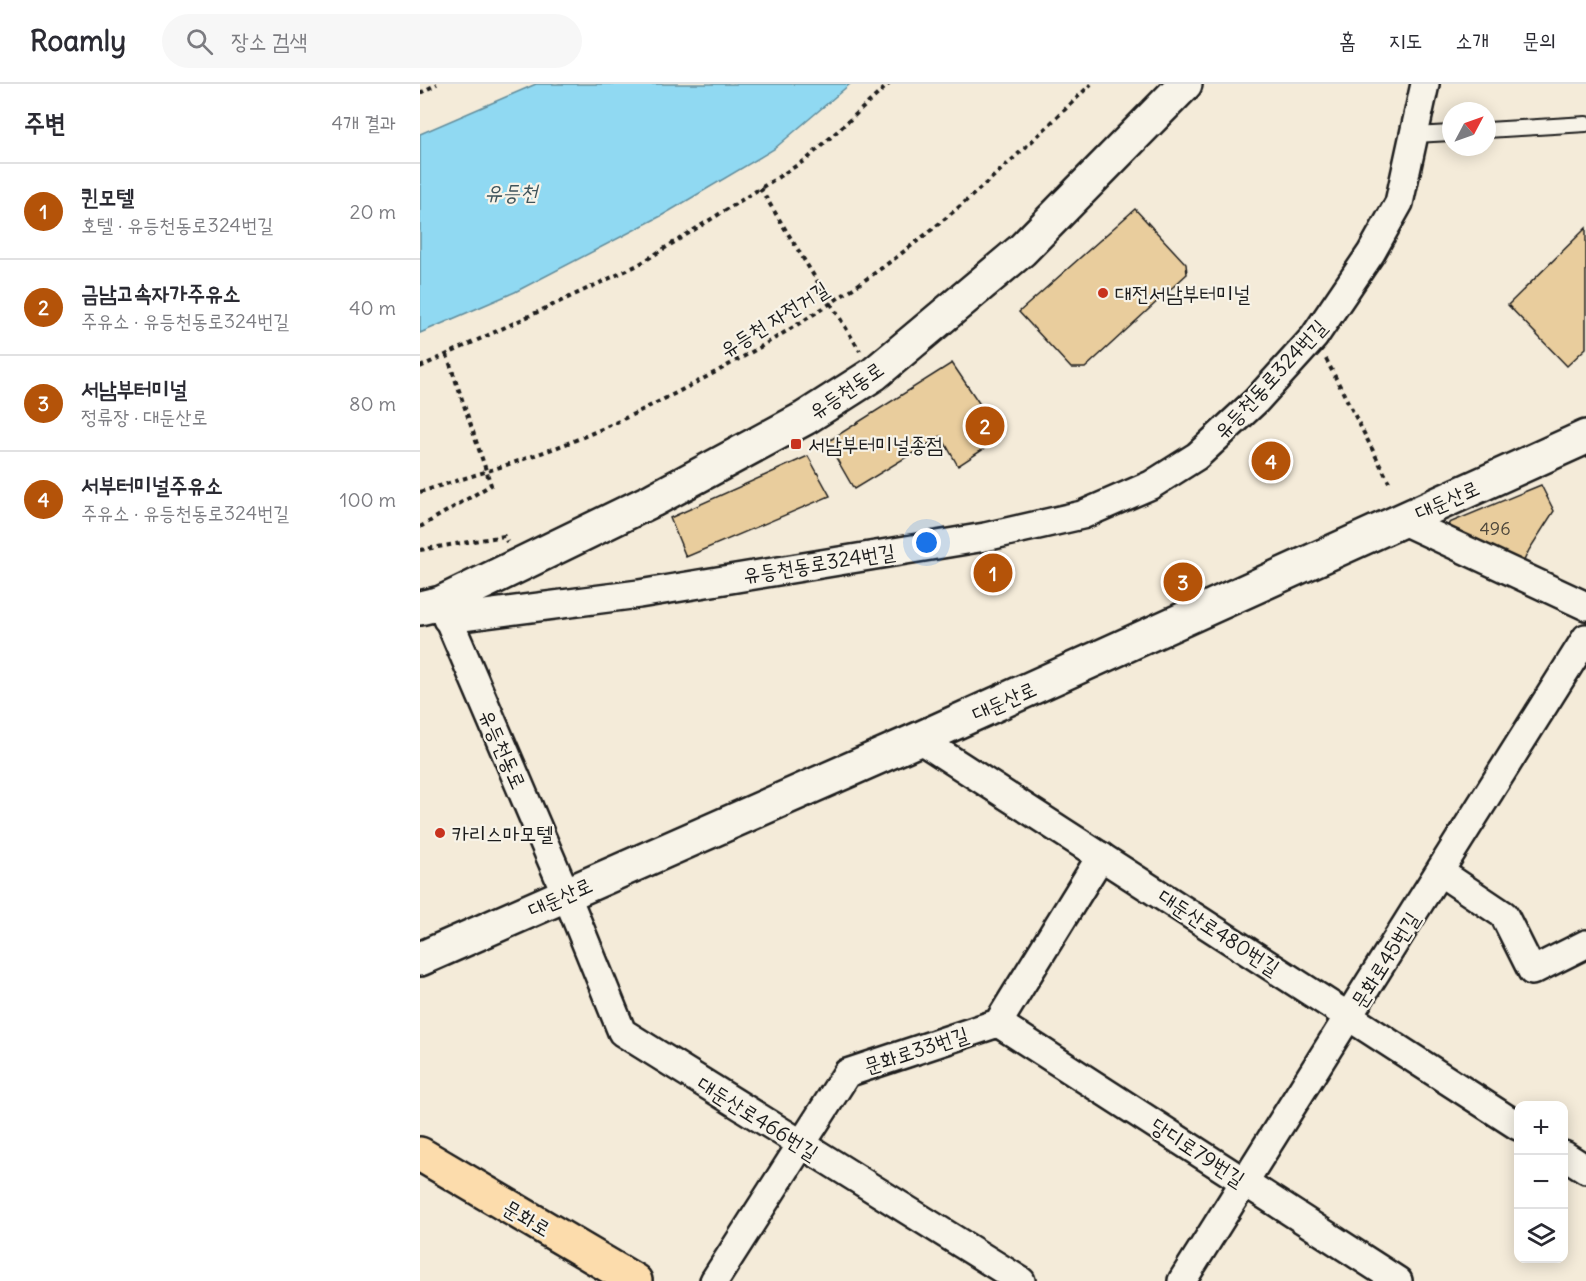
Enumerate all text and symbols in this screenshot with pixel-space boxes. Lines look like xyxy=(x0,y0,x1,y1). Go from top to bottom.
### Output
search box xyxy=(162,14,582,68)
text: Roamly xyxy=(30,23,126,59)
icon: search xyxy=(183,25,216,58)
text: 장소 검색 xyxy=(231,27,307,55)
text: 홈 xyxy=(1339,27,1356,54)
text: 지도 xyxy=(1389,27,1422,54)
text: 소개 xyxy=(1455,27,1489,54)
text: 문의 xyxy=(1522,27,1556,54)
north arrow xyxy=(1442,102,1496,156)
text: 주변 xyxy=(24,106,66,139)
text: 4개 결과 xyxy=(331,110,396,135)
water label: 유등천 xyxy=(484,178,540,206)
text: 퀸모텔 xyxy=(81,183,134,211)
text: 1 xyxy=(40,199,47,224)
text: 20 m xyxy=(350,199,396,224)
text: 호텔 · 유등천동로324번길 xyxy=(81,212,273,237)
street label: 유등천 자전거길 xyxy=(715,275,834,363)
text: 금남고속자가주유소 xyxy=(81,279,240,307)
place label: 대전서남부터미널 xyxy=(1115,280,1250,307)
marker: 대전서남부터미널 xyxy=(1096,286,1110,300)
text: 2 xyxy=(38,295,49,320)
text: 40 m xyxy=(349,295,396,320)
text: 주유소 · 유등천동로324번길 xyxy=(81,308,289,333)
street label: 유등천동로324번길 xyxy=(1208,314,1332,444)
street label: 유등천동로 xyxy=(803,355,889,425)
text: 서남부터미널 xyxy=(81,375,187,403)
text: 3 xyxy=(38,391,49,416)
text: 80 m xyxy=(349,391,396,416)
text: 정류장 · 대둔산로 xyxy=(81,404,208,429)
pin: 2 xyxy=(966,404,1004,448)
place label: 서남부터미널종점 xyxy=(808,431,943,458)
marker: 서남부터미널종점 xyxy=(789,437,803,451)
pin: 4 xyxy=(1252,438,1290,484)
text: 서부터미널주유소 xyxy=(81,471,223,499)
street label: 대둔산로 xyxy=(1411,474,1483,526)
text: 4 xyxy=(38,487,49,512)
text: 100 m xyxy=(339,487,396,512)
text: 주유소 · 유등천동로324번길 xyxy=(81,500,289,525)
house number: 496 xyxy=(1479,517,1511,540)
your location xyxy=(912,528,941,557)
street label: 유등천동로324번길 xyxy=(741,538,897,588)
pin: 1 xyxy=(974,550,1012,596)
pin: 3 xyxy=(1164,560,1203,604)
street label: 대둔산로 xyxy=(968,675,1040,727)
street label: 유등천동로 xyxy=(473,705,533,793)
place label: 카리스마모텔 xyxy=(452,820,553,847)
marker: 카리스마모텔 xyxy=(433,826,447,840)
street label: 대둔산로 xyxy=(524,871,596,923)
street label: 대둔산로480번길 xyxy=(1153,883,1285,981)
street label: 문화로45번길 xyxy=(1345,907,1425,1013)
street label: 문화로33번길 xyxy=(860,1020,972,1080)
street label: 대둔산로466번길 xyxy=(692,1070,824,1166)
map controls xyxy=(1514,1101,1568,1263)
button: + xyxy=(1514,1101,1568,1155)
street label: 당디로79번길 xyxy=(1146,1112,1250,1192)
button: − xyxy=(1514,1155,1568,1209)
street label: 문화로 xyxy=(498,1194,556,1242)
button: layers xyxy=(1514,1209,1568,1263)

